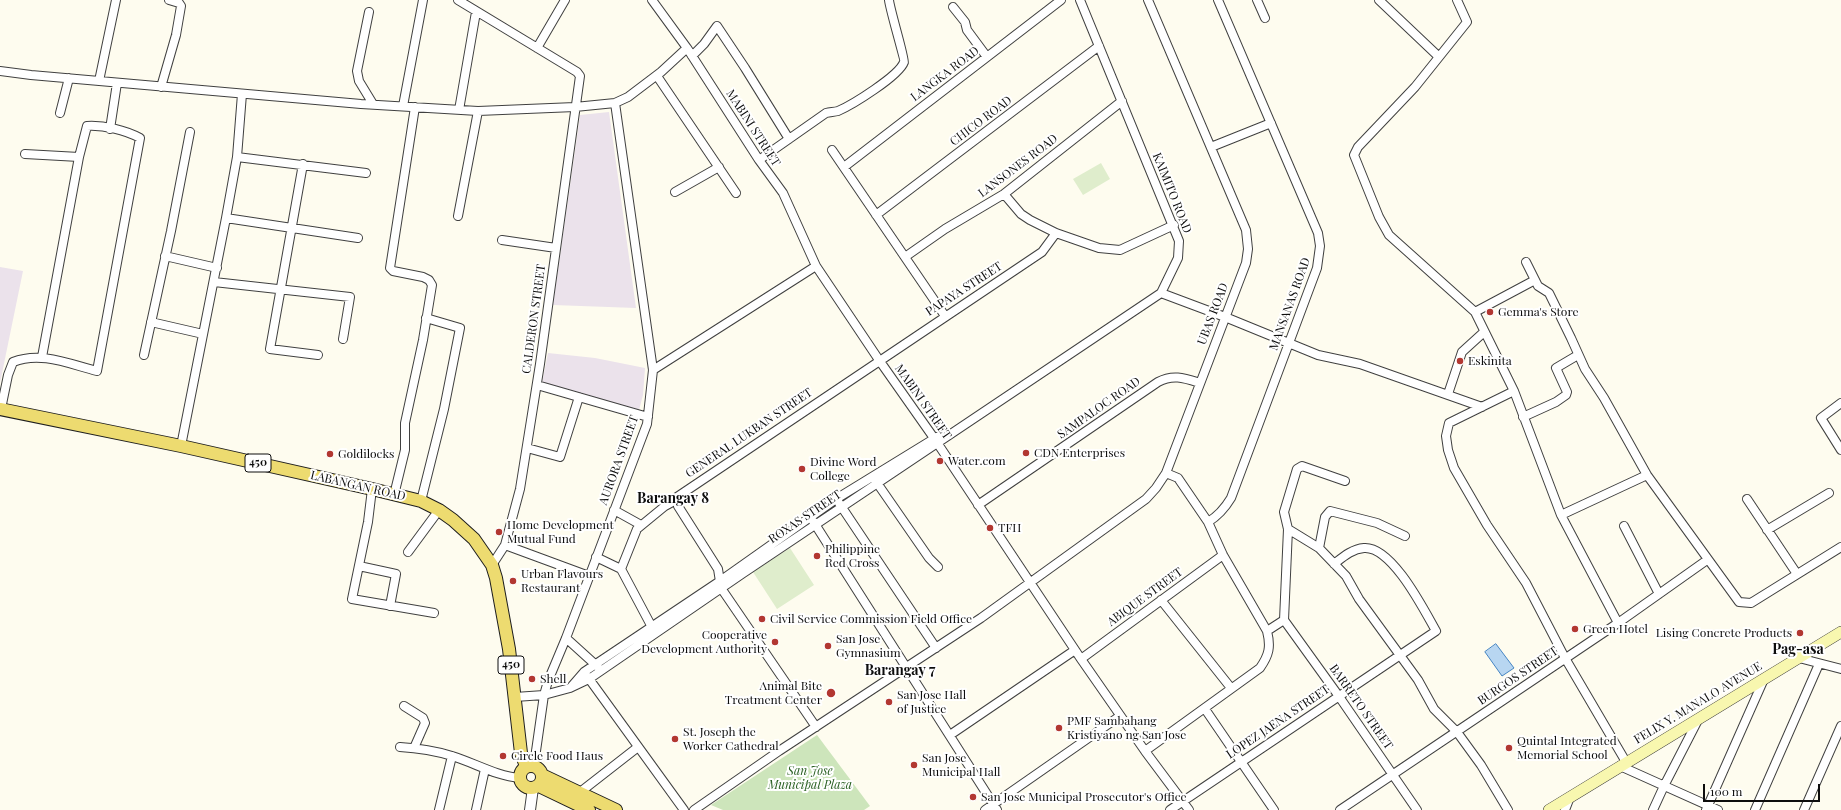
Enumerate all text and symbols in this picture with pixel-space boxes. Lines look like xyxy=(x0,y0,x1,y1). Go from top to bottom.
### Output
street label: LANGKA ROAD xyxy=(908,44,982,104)
street label: MABINI STREET xyxy=(723,87,783,169)
street label: CHICO ROAD xyxy=(947,93,1015,149)
street label: LANSONES ROAD xyxy=(975,131,1061,201)
street label: KAIMITO ROAD xyxy=(1149,151,1195,235)
street label: MANSANAS ROAD xyxy=(1266,256,1314,352)
street label: PAPAYA STREET xyxy=(923,259,1005,319)
street label: CALDERON STREET xyxy=(519,263,549,375)
street label: UBAS ROAD xyxy=(1195,281,1231,347)
place label: Gemma's Store xyxy=(1498,305,1579,319)
marker: Gemma's Store xyxy=(1485,307,1495,317)
place label: Eskinita xyxy=(1468,354,1512,368)
marker: Eskinita xyxy=(1455,356,1465,366)
street label: MABINI STREET xyxy=(892,362,954,442)
street label: SAMPALOC ROAD xyxy=(1055,374,1143,442)
street label: GENERAL LUKBAN STREET xyxy=(683,385,815,481)
street label: AURORA STREET xyxy=(596,413,642,507)
place label: CDN Enterprises xyxy=(1034,446,1125,460)
place label: Goldilocks xyxy=(338,447,394,461)
marker: CDN Enterprises xyxy=(1021,448,1031,458)
marker: Goldilocks xyxy=(325,449,335,459)
road number: 450 xyxy=(245,454,271,472)
place label: Water.com xyxy=(948,454,1006,468)
place label: Divine Word College xyxy=(810,455,876,483)
marker: Water.com xyxy=(935,456,945,466)
marker: Divine Word College xyxy=(797,464,807,474)
street label: LABANGAN ROAD xyxy=(309,468,407,504)
street label: ROXAS STREET xyxy=(766,487,844,547)
district label: Barangay 8 xyxy=(637,491,709,507)
place label: Home Development Mutual Fund xyxy=(507,518,614,546)
place label: TFH xyxy=(998,521,1021,535)
marker: TFH xyxy=(985,523,995,533)
marker: Home Development Mutual Fund xyxy=(494,527,504,537)
place label: Philippine Red Cross xyxy=(825,542,880,570)
marker: Philippine Red Cross xyxy=(812,551,822,561)
street label: ABIQUE STREET xyxy=(1104,565,1186,629)
place label: Urban Flavours Restaurant xyxy=(521,567,603,595)
marker: Urban Flavours Restaurant xyxy=(508,576,518,586)
place label: Civil Service Commission Field Office xyxy=(770,612,972,626)
marker: Civil Service Commission Field Office xyxy=(757,614,767,624)
place label: Green Hotel xyxy=(1583,622,1648,636)
marker: Green Hotel xyxy=(1570,624,1580,634)
place label: Lising Concrete Products xyxy=(1656,626,1792,640)
place label: Cooperative Development Authority xyxy=(641,628,767,656)
marker: Lising Concrete Products xyxy=(1795,628,1805,638)
place label: San Jose Gymnasium xyxy=(836,632,901,660)
marker: Cooperative Development Authority xyxy=(770,637,780,647)
marker: San Jose Gymnasium xyxy=(823,641,833,651)
district label: Pag-asa xyxy=(1772,642,1824,658)
street label: BURGOS STREET xyxy=(1475,644,1561,708)
road number: 450 xyxy=(498,656,524,674)
street label: FELIX Y. MANALO AVENUE xyxy=(1631,659,1765,747)
street label: BARRETO STREET xyxy=(1326,662,1396,752)
district label: Barangay 7 xyxy=(865,663,935,679)
place label: Shell xyxy=(540,672,566,686)
marker: Shell xyxy=(527,674,537,684)
place label: Animal Bite Treatment Center xyxy=(725,679,822,707)
street label: LOPEZ JAENA STREET xyxy=(1224,682,1332,762)
marker: Animal Bite Treatment Center xyxy=(825,687,837,699)
place label: San Jose Hall of Justice xyxy=(897,688,966,716)
marker: San Jose Hall of Justice xyxy=(884,697,894,707)
place label: PMF Sambahang Kristiyano ng San Jose xyxy=(1067,714,1186,742)
marker: PMF Sambahang Kristiyano ng San Jose xyxy=(1054,723,1064,733)
place label: St. Joseph the Worker Cathedral xyxy=(683,725,779,753)
marker: St. Joseph the Worker Cathedral xyxy=(670,734,680,744)
place label: Quintal Integrated Memorial School xyxy=(1517,734,1617,762)
marker: Quintal Integrated Memorial School xyxy=(1504,743,1514,753)
place label: Circle Food Haus xyxy=(511,749,603,763)
marker: Circle Food Haus xyxy=(498,751,508,761)
place label: San Jose Municipal Hall xyxy=(922,751,1001,779)
marker: San Jose Municipal Hall xyxy=(909,760,919,770)
park label: San Jose Municipal Plaza xyxy=(768,764,852,792)
scale bar xyxy=(1705,776,1822,802)
text: 100 m xyxy=(1710,783,1742,799)
place label: San Jose Municipal Prosecutor's Office xyxy=(981,790,1187,804)
marker: San Jose Municipal Prosecutor's Office xyxy=(968,792,978,802)

